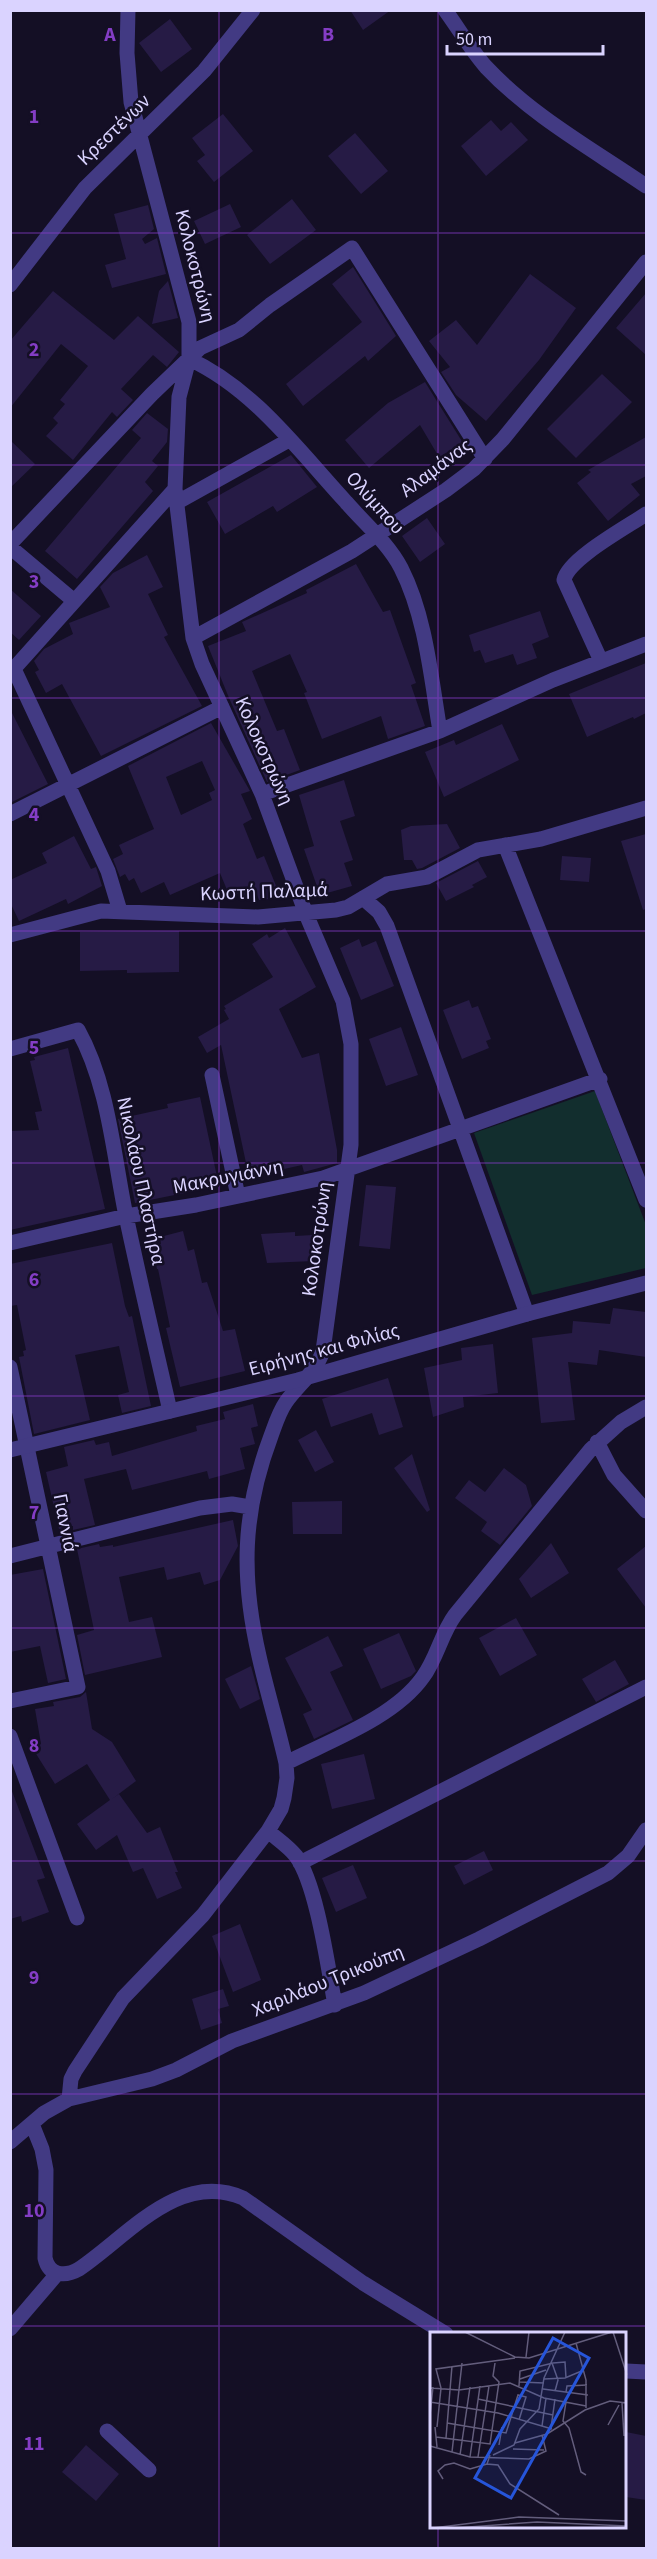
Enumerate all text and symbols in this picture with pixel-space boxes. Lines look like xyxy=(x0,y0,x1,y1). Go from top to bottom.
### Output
scale bar xyxy=(447,18,603,56)
text: A xyxy=(103,21,116,49)
text: B xyxy=(322,21,334,49)
text: 50 m xyxy=(456,27,492,52)
street label: Κρεστένων xyxy=(71,87,157,172)
text: 1 xyxy=(29,103,39,131)
street label: Κολοκοτρώνη xyxy=(167,206,223,326)
text: 2 xyxy=(29,336,39,364)
street label: Αλαμάνας xyxy=(394,432,478,504)
street label: Ολύμπου xyxy=(339,465,411,541)
text: 3 xyxy=(29,568,39,596)
street label: Κολοκοτρώνη xyxy=(228,692,300,810)
text: 4 xyxy=(29,801,40,829)
street label: Κωστή Παλαμά xyxy=(200,876,328,908)
text: 5 xyxy=(29,1034,39,1062)
street label: Νικολάου Πλαστήρα xyxy=(110,1094,172,1268)
street label: Μακρυγιάννη xyxy=(170,1153,286,1201)
street label: Κολοκοτρώνη xyxy=(295,1180,339,1298)
text: 6 xyxy=(29,1266,39,1294)
street label: Ειρήνης και Φιλίας xyxy=(246,1316,403,1384)
street label: Γιαννιά xyxy=(46,1491,84,1555)
text: 7 xyxy=(29,1499,39,1527)
text: 8 xyxy=(29,1732,39,1760)
street label: Χαριλάου Τρικούπη xyxy=(248,1938,408,2024)
text: 9 xyxy=(29,1964,39,1992)
text: 10 xyxy=(23,2197,45,2225)
inset map xyxy=(430,2332,627,2529)
text: 11 xyxy=(23,2430,45,2458)

